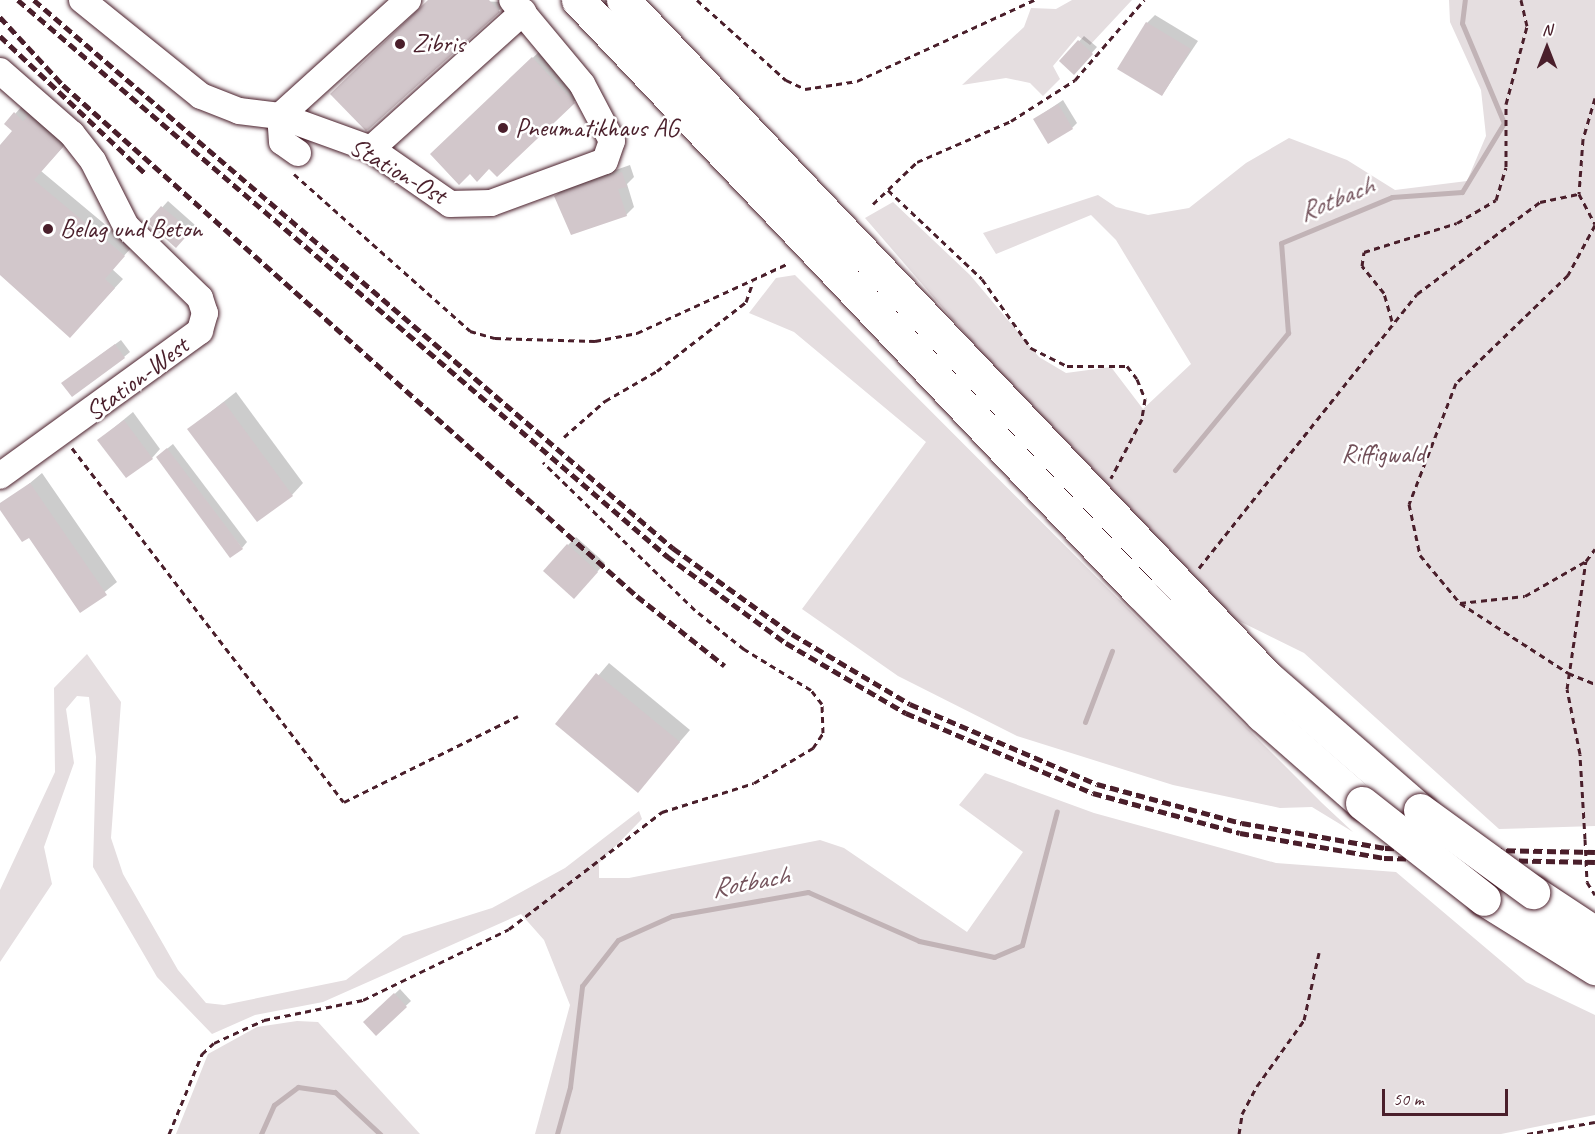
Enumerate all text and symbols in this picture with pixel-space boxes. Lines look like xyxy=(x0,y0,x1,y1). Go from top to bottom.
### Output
north arrow xyxy=(1517,18,1577,78)
text: N xyxy=(1542,20,1552,40)
place label: Zibris xyxy=(412,28,465,60)
marker: Zibris xyxy=(393,37,407,51)
place label: Pneumatikhaus AG xyxy=(515,112,679,144)
marker: Pneumatikhaus AG xyxy=(496,121,510,135)
street label: Station-Ost xyxy=(344,131,452,211)
water label: Rotbach xyxy=(1294,169,1378,229)
place label: Belag und Beton xyxy=(60,213,202,245)
marker: Belag und Beton xyxy=(41,222,55,236)
street label: Station-West xyxy=(79,330,195,428)
park label: Riffigwald xyxy=(1341,438,1425,470)
water label: Rotbach xyxy=(709,859,791,905)
scale bar xyxy=(1385,1077,1511,1115)
text: 50 m xyxy=(1393,1088,1424,1110)

